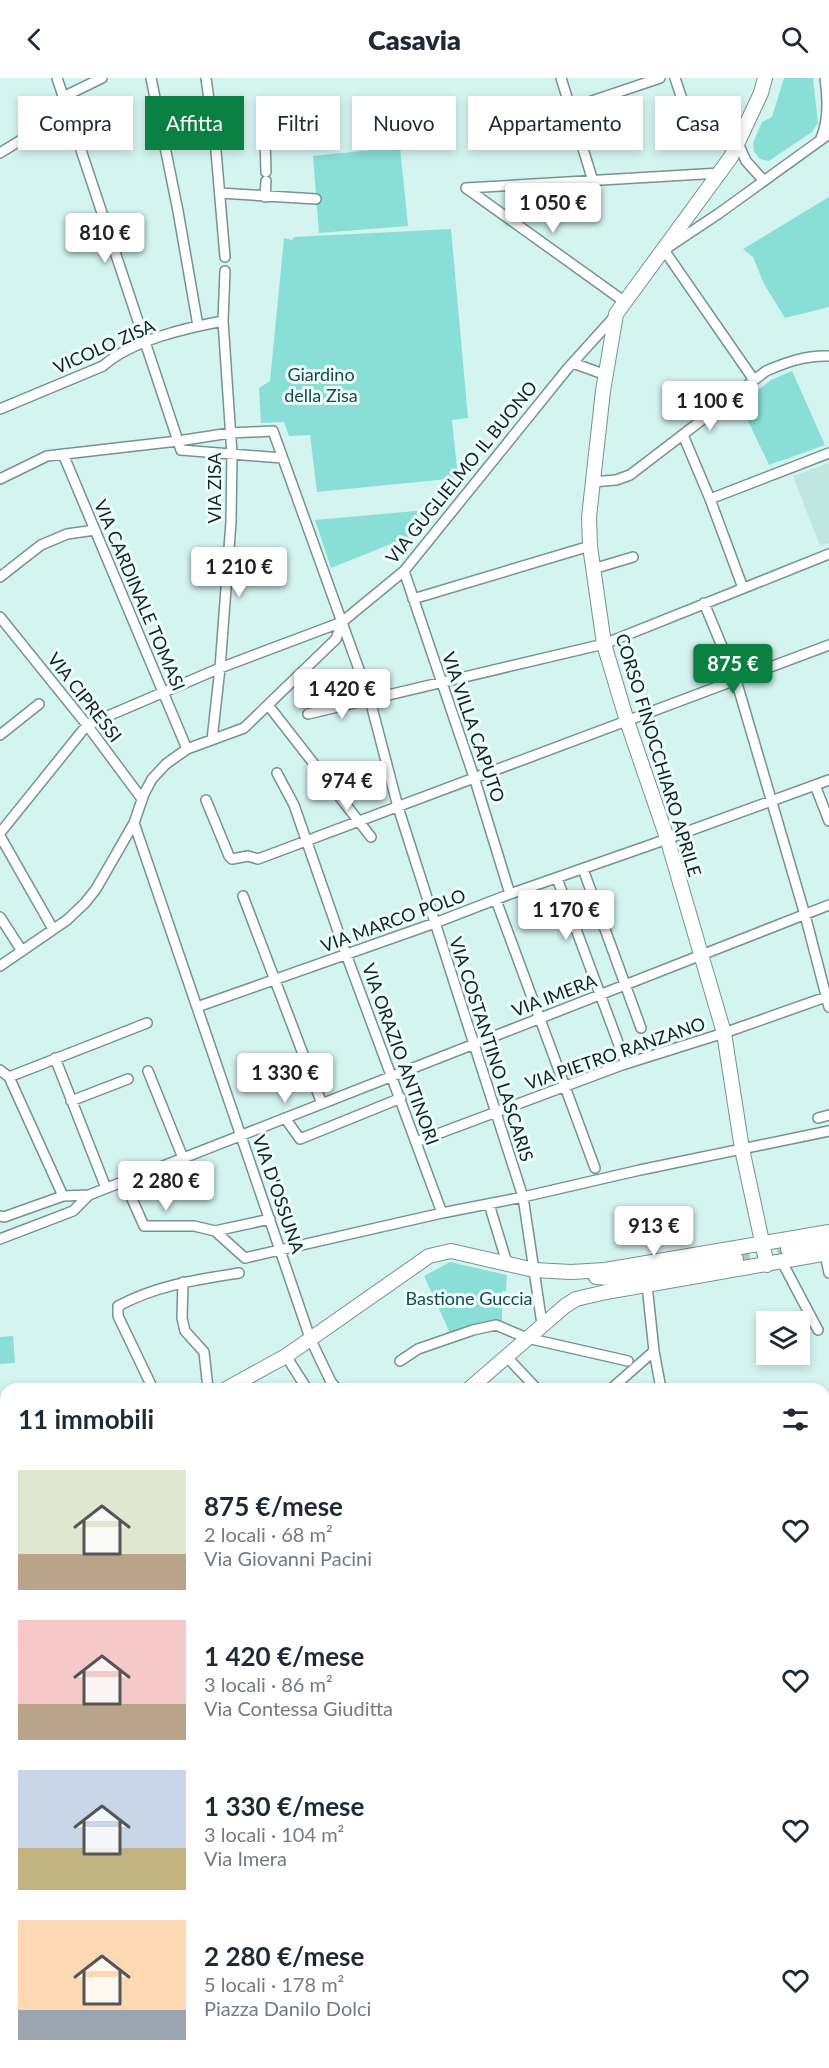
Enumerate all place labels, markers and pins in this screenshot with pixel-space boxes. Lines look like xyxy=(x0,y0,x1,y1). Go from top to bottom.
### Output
pin: 1 050 € xyxy=(498,183,608,234)
pin: 810 € xyxy=(63,213,147,264)
pin: 1 100 € xyxy=(655,381,765,432)
pin: 1 210 € xyxy=(184,547,294,598)
pin: 875 € xyxy=(691,644,775,695)
pin: 1 420 € xyxy=(287,669,397,720)
pin: 974 € xyxy=(305,761,389,812)
pin: 1 170 € xyxy=(511,890,621,941)
pin: 1 330 € xyxy=(230,1053,340,1104)
pin: 2 280 € xyxy=(111,1161,221,1212)
pin: 913 € xyxy=(612,1206,696,1257)

